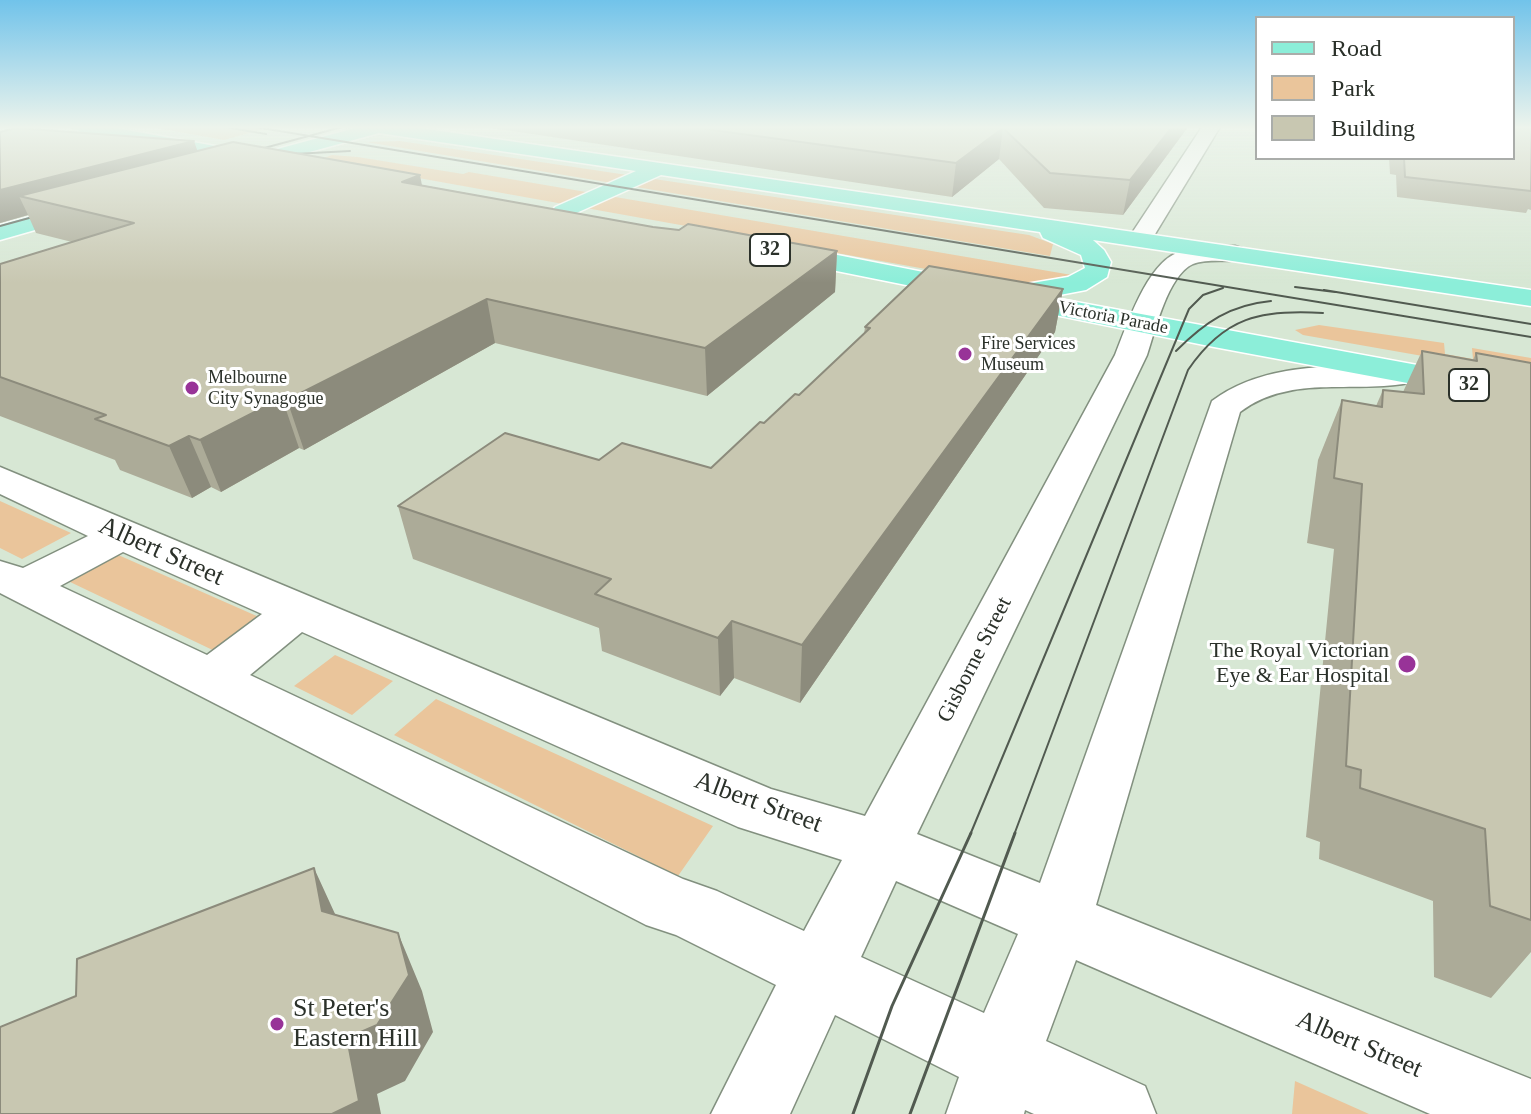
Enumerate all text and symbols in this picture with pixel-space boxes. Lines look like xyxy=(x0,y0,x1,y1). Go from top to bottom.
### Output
legend xyxy=(1255,16,1515,160)
text: Road xyxy=(1331,35,1382,61)
text: Park xyxy=(1331,75,1375,101)
text: Building xyxy=(1331,115,1415,141)
road number: 32 xyxy=(750,234,790,266)
street label: Victoria Parade xyxy=(1049,295,1177,341)
place label: Fire Services Museum xyxy=(981,333,1086,376)
marker: Fire Services Museum xyxy=(956,345,974,363)
place label: Melbourne City Synagogue xyxy=(208,367,338,410)
road number: 32 xyxy=(1449,369,1489,401)
marker: Melbourne City Synagogue xyxy=(183,379,201,397)
street label: Albert Street xyxy=(85,507,237,597)
street label: Gisborne Street xyxy=(927,583,1023,737)
place label: The Royal Victorian Eye & Ear Hospital xyxy=(1193,638,1389,690)
marker: The Royal Victorian Eye & Ear Hospital xyxy=(1396,653,1418,675)
street label: Albert Street xyxy=(681,762,835,844)
place label: St Peter's Eastern Hill xyxy=(293,993,431,1054)
street label: Albert Street xyxy=(1283,1001,1435,1089)
marker: St Peter's Eastern Hill xyxy=(268,1015,286,1033)

